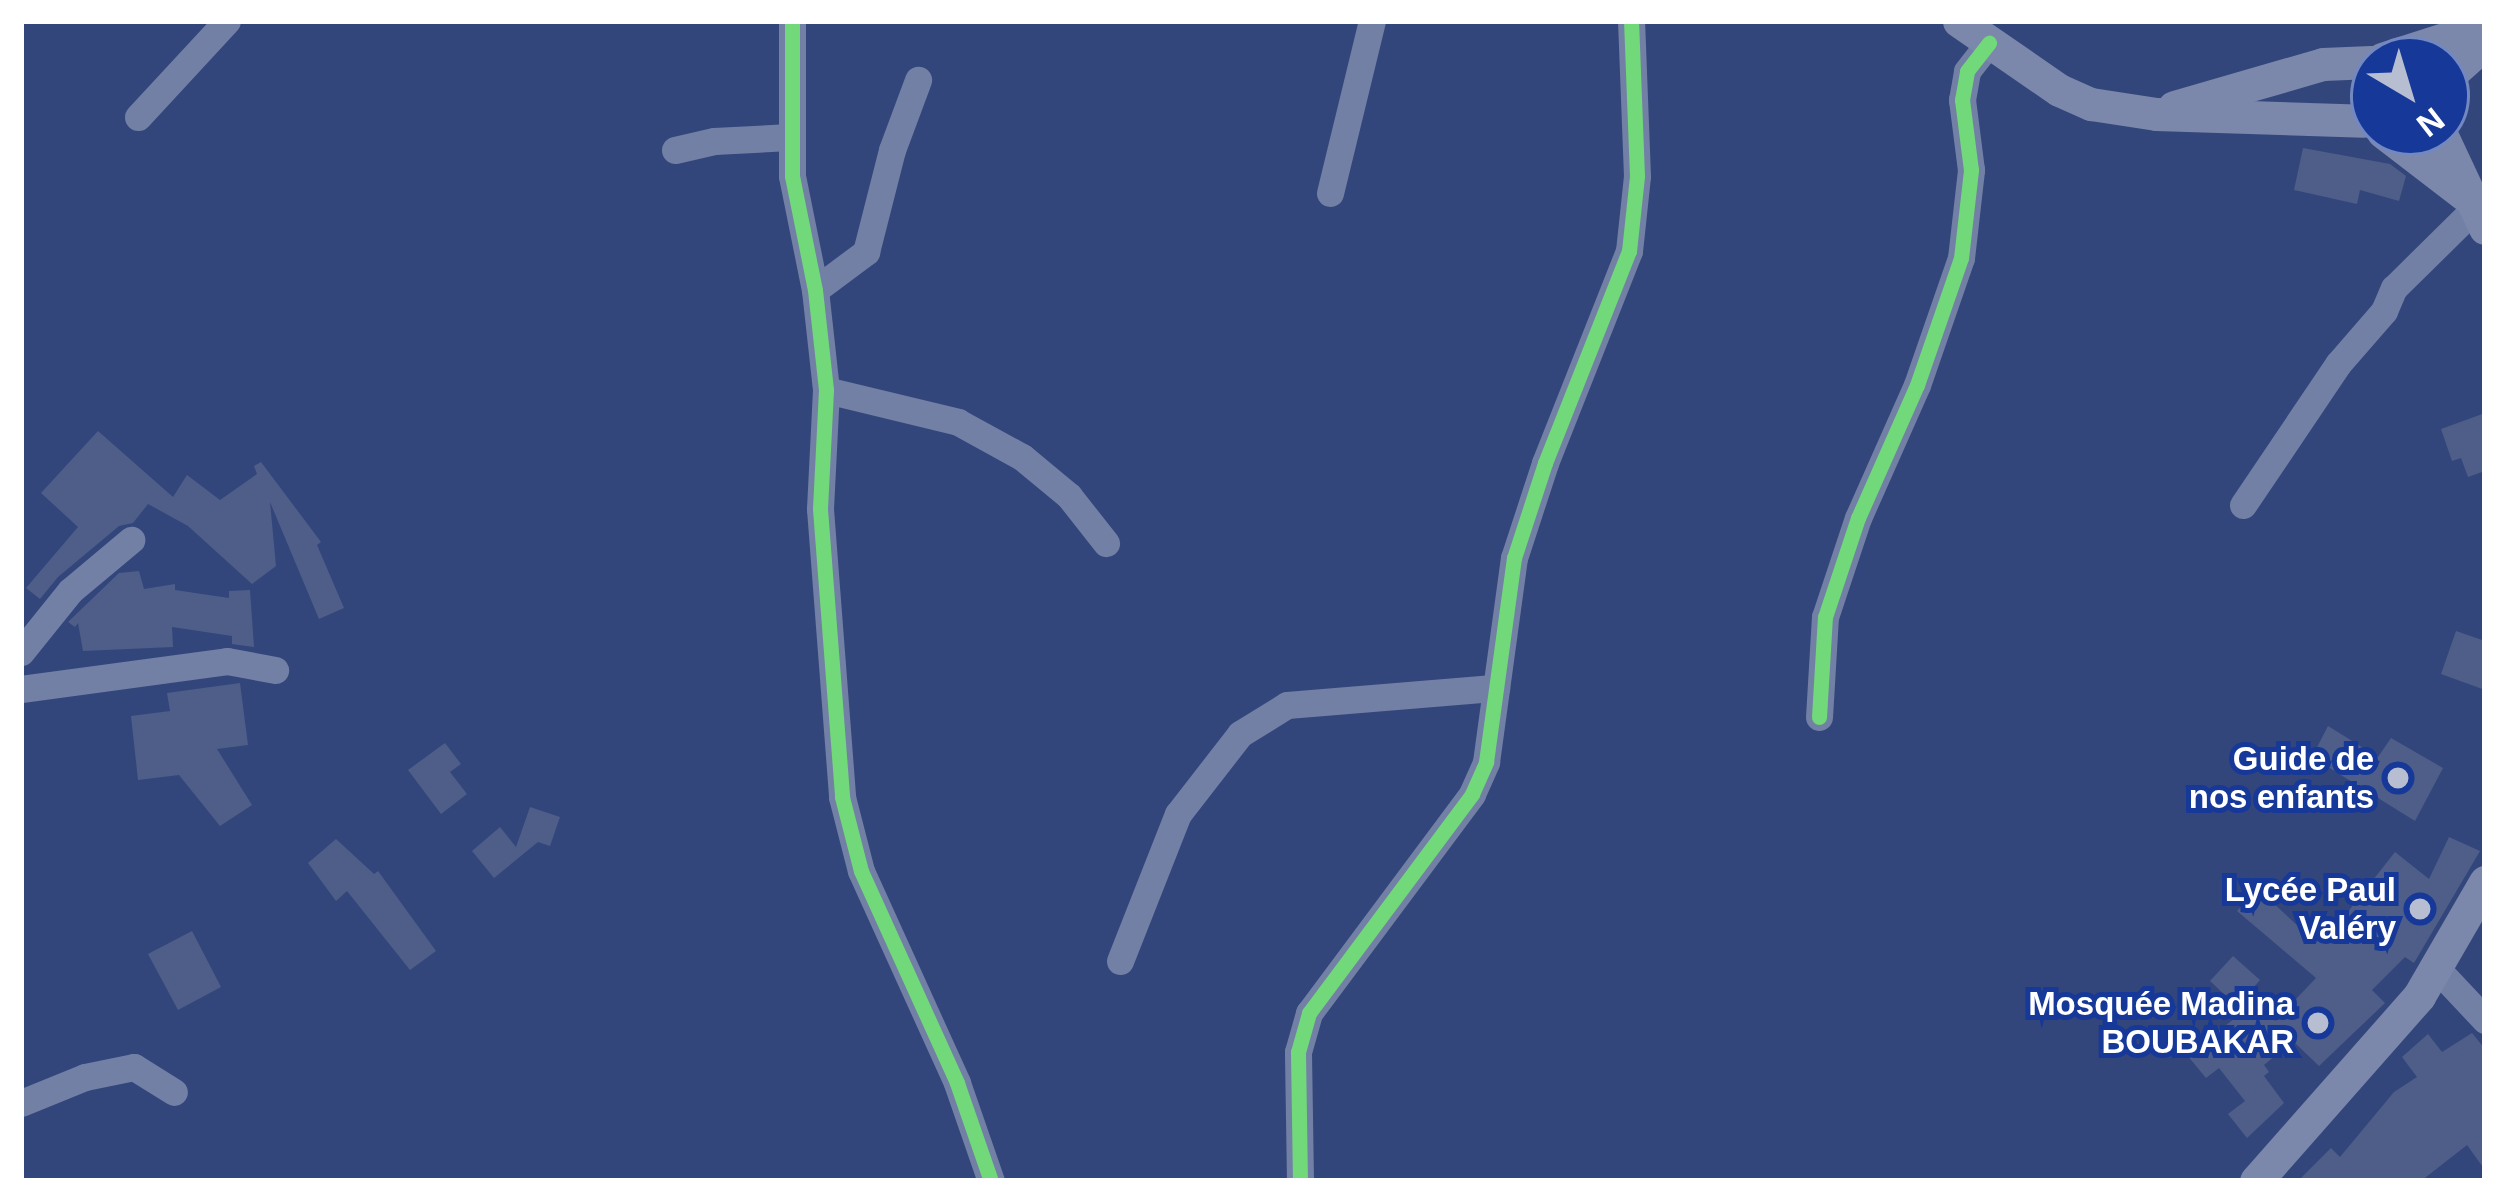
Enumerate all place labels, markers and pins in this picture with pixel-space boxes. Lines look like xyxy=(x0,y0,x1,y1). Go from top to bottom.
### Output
place label: Guide de nos enfants xyxy=(2189,739,2374,817)
marker: Guide de nos enfants xyxy=(2385,765,2411,791)
place label: Lycée Paul Valéry xyxy=(2225,870,2396,948)
marker: Lycée Paul Valéry xyxy=(2407,896,2433,922)
place label: Mosquée Madina BOUBAKAR xyxy=(2028,984,2294,1062)
marker: Mosquée Madina BOUBAKAR xyxy=(2305,1010,2331,1036)

